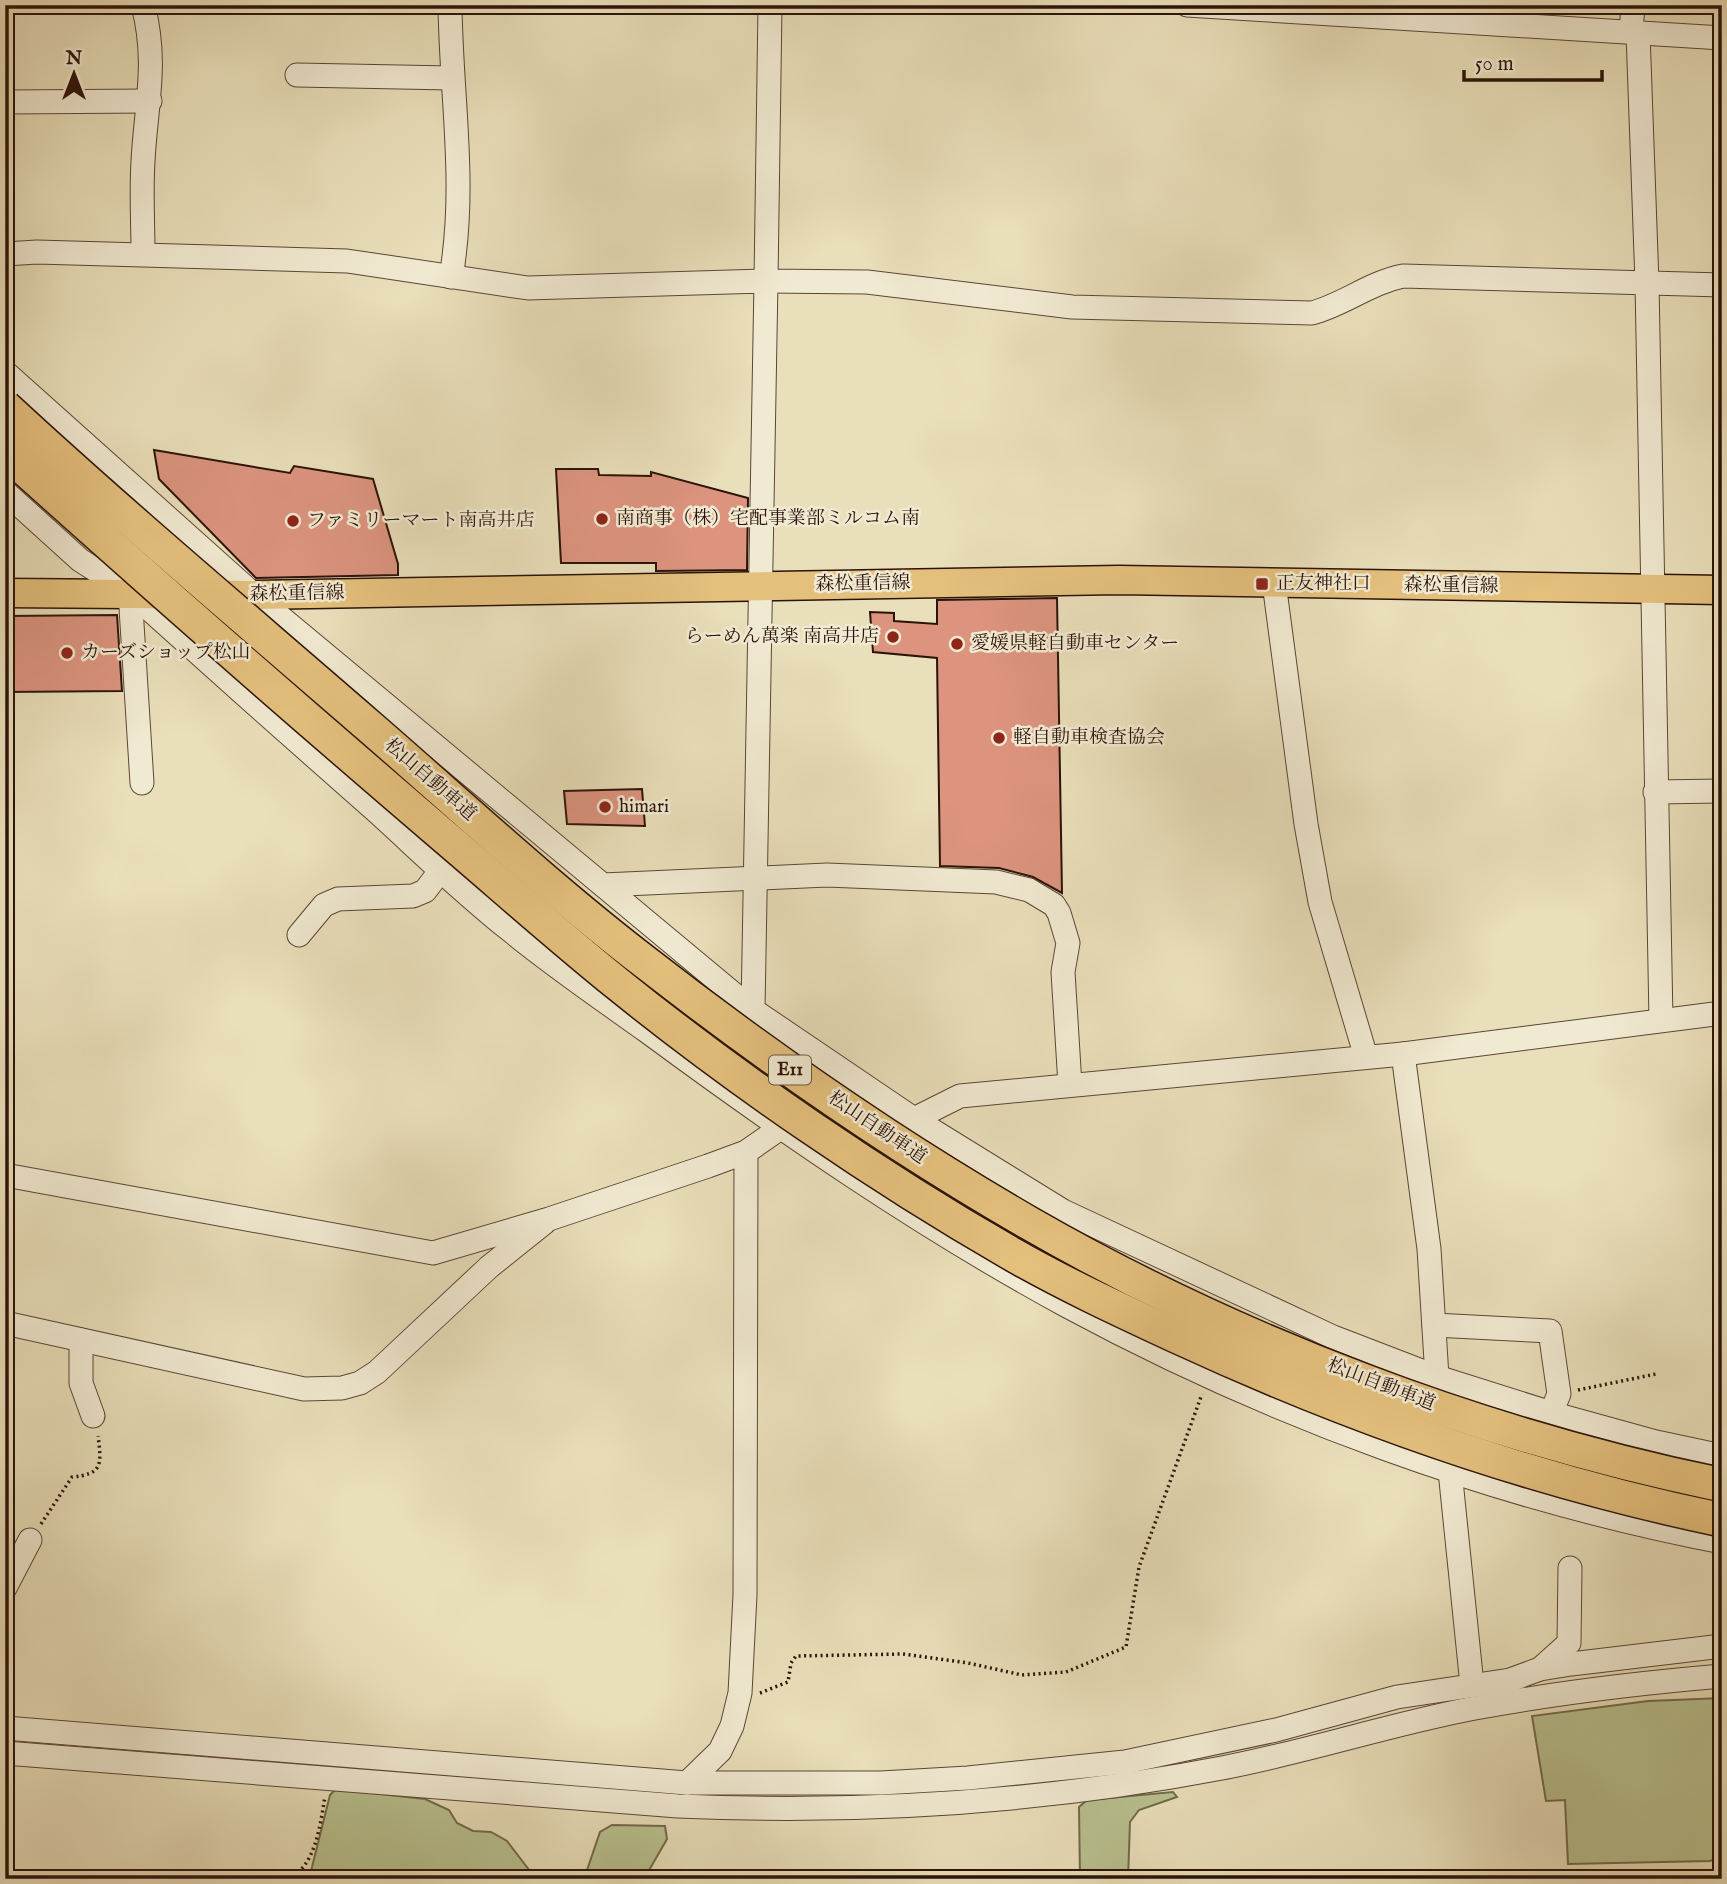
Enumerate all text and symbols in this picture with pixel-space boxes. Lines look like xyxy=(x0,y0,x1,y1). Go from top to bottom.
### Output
north arrow xyxy=(38,38,108,108)
scale bar xyxy=(1464,38,1603,82)
text: N xyxy=(65,47,83,71)
text: 50 m xyxy=(1475,51,1514,78)
place label: 南商事（株）宅配事業部ミルコム南 xyxy=(616,507,920,531)
place label: ファミリーマート南高井店 xyxy=(307,509,535,533)
marker: 南商事（株）宅配事業部ミルコム南 xyxy=(594,511,610,527)
marker: ファミリーマート南高井店 xyxy=(285,513,301,529)
street label: 森松重信線 xyxy=(815,571,911,597)
place label: 正友神社口 xyxy=(1276,572,1371,596)
street label: 森松重信線 xyxy=(1403,573,1499,599)
marker: 正友神社口 xyxy=(1254,576,1270,592)
street label: 森松重信線 xyxy=(249,581,345,607)
place label: らーめん萬楽 南高井店 xyxy=(685,625,879,649)
marker: らーめん萬楽 南高井店 xyxy=(885,629,901,645)
place label: 愛媛県軽自動車センター xyxy=(971,632,1179,656)
marker: 愛媛県軽自動車センター xyxy=(949,636,965,652)
place label: カーズショップ松山 xyxy=(81,641,251,665)
marker: カーズショップ松山 xyxy=(59,645,75,661)
place label: 軽自動車検査協会 xyxy=(1013,726,1165,750)
marker: 軽自動車検査協会 xyxy=(991,730,1007,746)
street label: 松山自動車道 xyxy=(379,734,481,826)
place label: himari xyxy=(619,795,669,819)
marker: himari xyxy=(597,799,613,815)
road number: E11 xyxy=(769,1056,811,1084)
street label: 松山自動車道 xyxy=(823,1086,931,1170)
street label: 松山自動車道 xyxy=(1323,1353,1439,1417)

